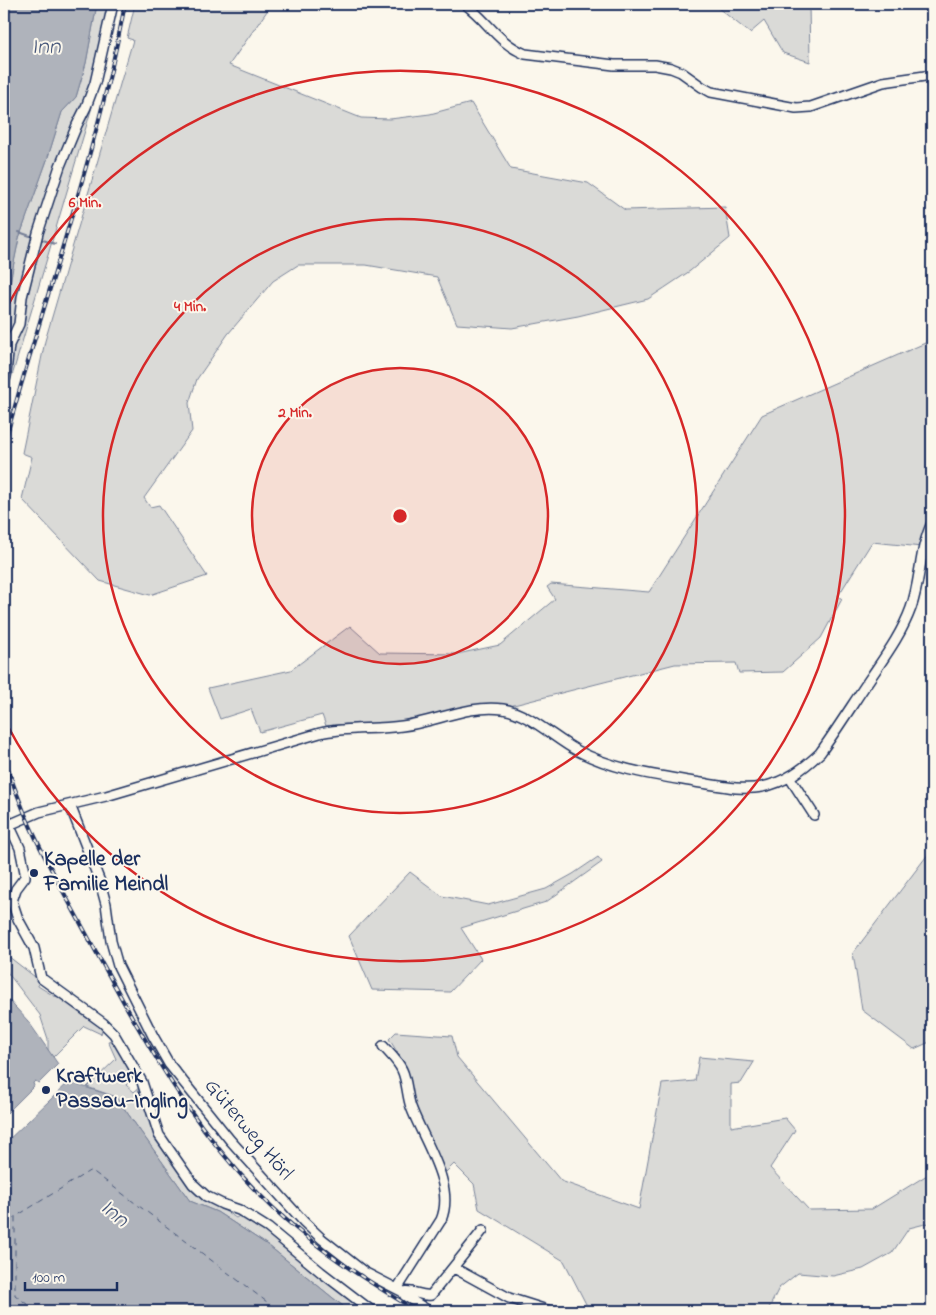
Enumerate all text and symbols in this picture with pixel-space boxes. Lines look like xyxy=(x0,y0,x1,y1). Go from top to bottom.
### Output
water label: Inn xyxy=(31,30,62,65)
text: 6 Min. xyxy=(68,192,101,214)
text: 4 Min. xyxy=(173,296,206,318)
text: 2 Min. xyxy=(277,402,312,424)
centre of rings xyxy=(391,507,409,525)
place label: Kapelle der Familie Meindl xyxy=(43,844,169,901)
marker: Kapelle der Familie Meindl xyxy=(28,867,40,879)
place label: Kraftwerk Passau-Ingling xyxy=(56,1061,188,1119)
street label: Güterweg Hörl xyxy=(195,1072,300,1189)
marker: Kraftwerk Passau-Ingling xyxy=(40,1084,52,1096)
water label: Inn xyxy=(92,1191,137,1238)
scale bar xyxy=(25,1260,118,1292)
text: 100 m xyxy=(32,1267,65,1289)

